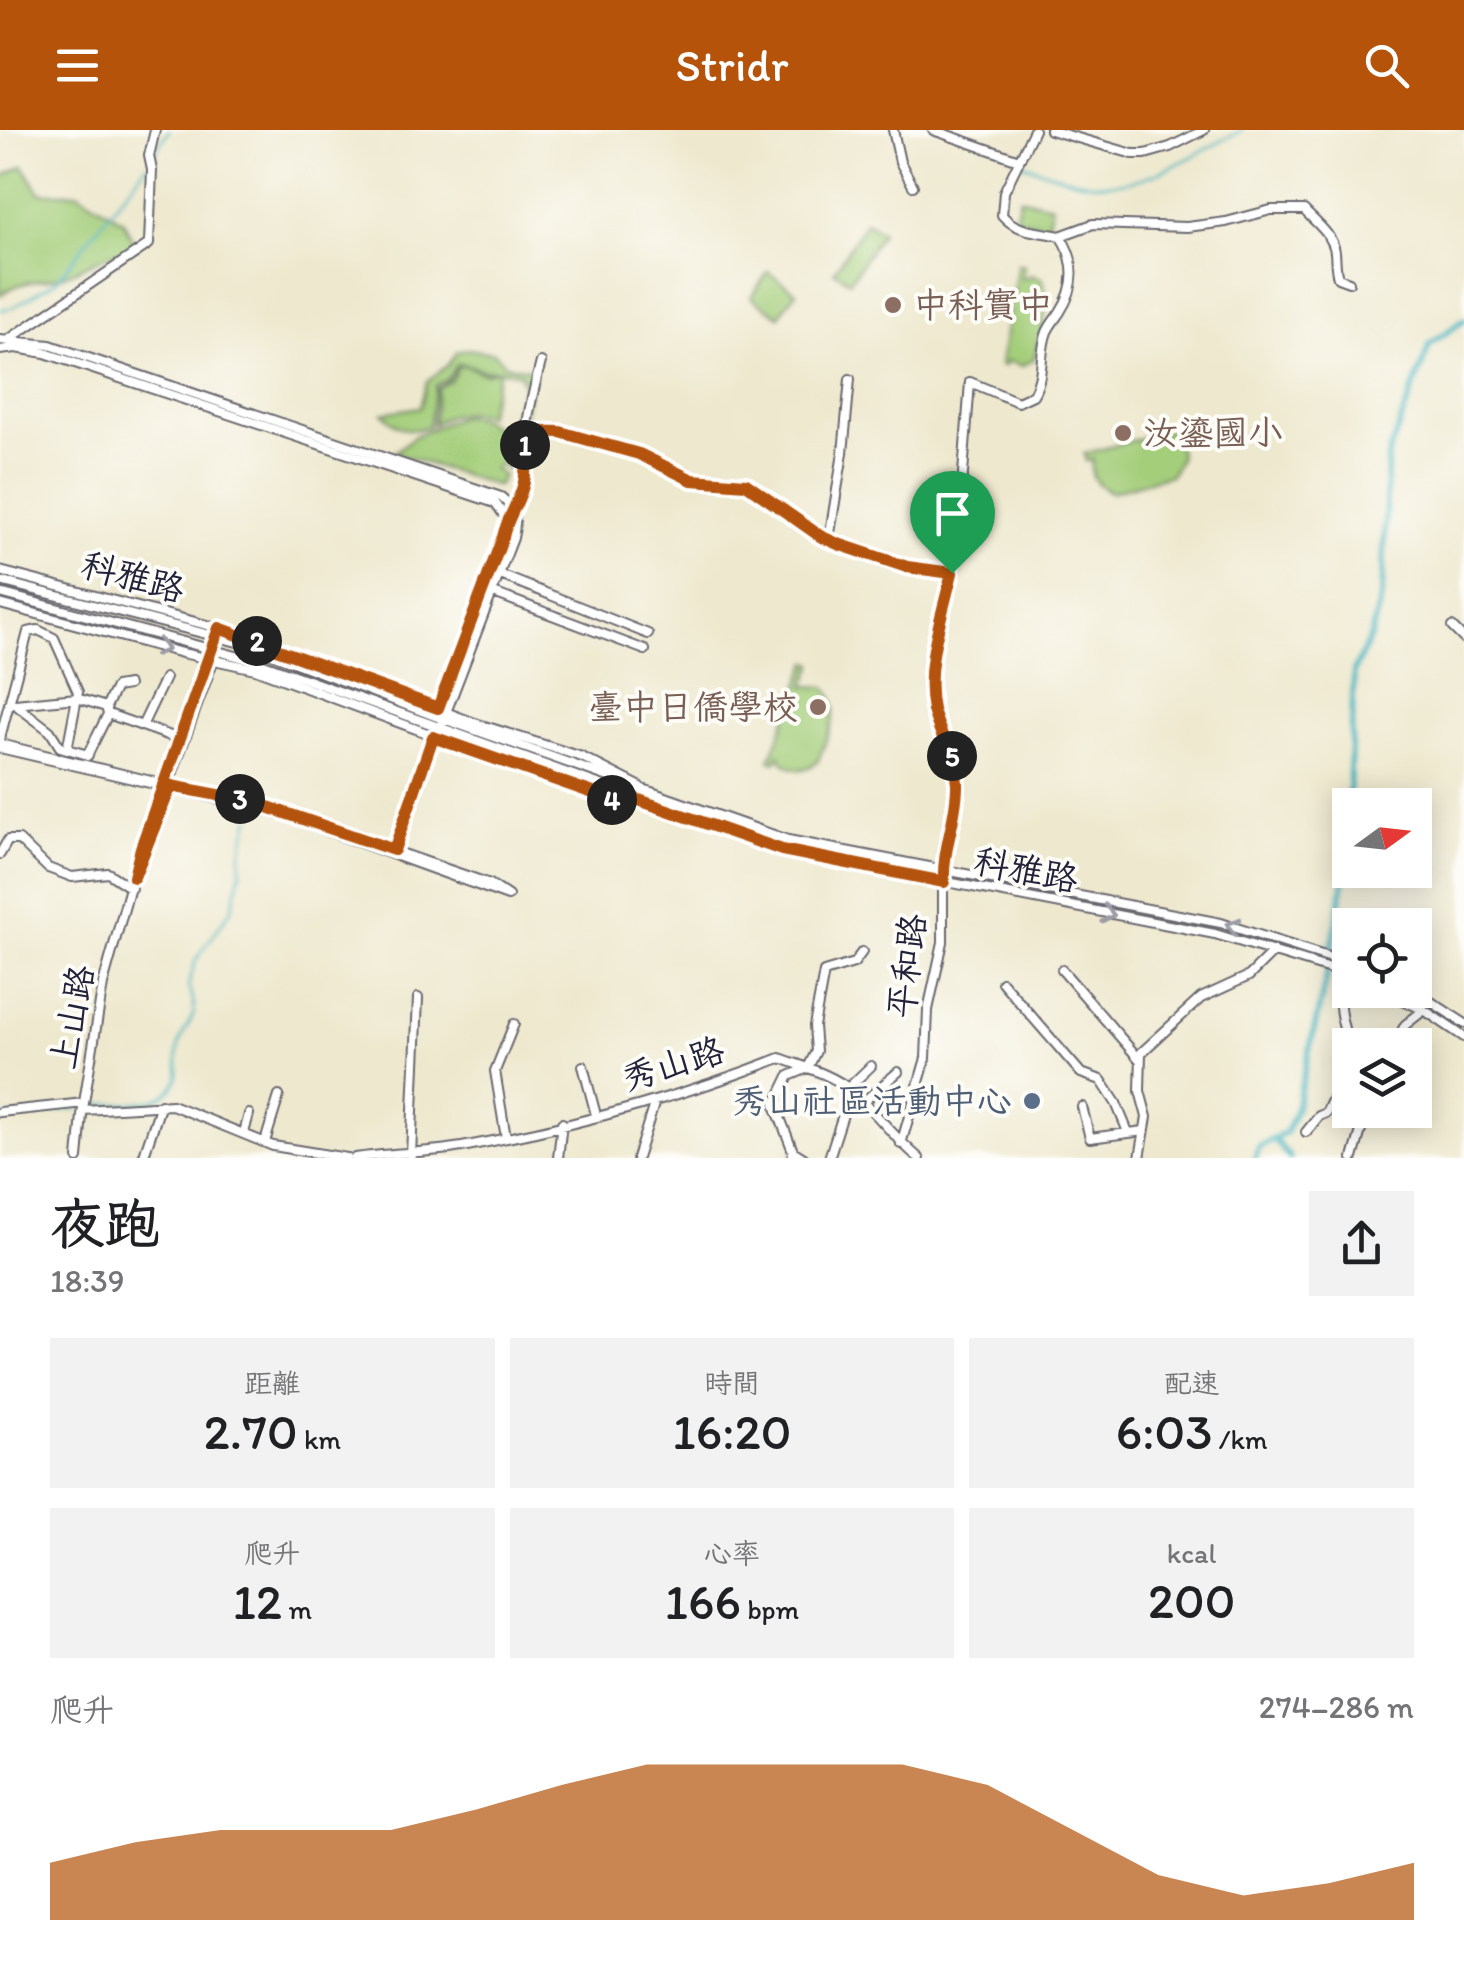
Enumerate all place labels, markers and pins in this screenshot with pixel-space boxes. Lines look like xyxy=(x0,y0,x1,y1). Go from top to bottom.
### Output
place label: 中科實中 xyxy=(913,284,1053,326)
marker: 中科實中 xyxy=(882,294,904,316)
place label: 汝鎏國小 xyxy=(1143,412,1283,454)
pin: 1 xyxy=(500,420,550,470)
marker: 汝鎏國小 xyxy=(1112,422,1134,444)
pin xyxy=(910,471,995,574)
pin: 2 xyxy=(232,616,282,666)
place label: 臺中日僑學校 xyxy=(588,686,798,728)
marker: 臺中日僑學校 xyxy=(807,696,829,718)
pin: 5 xyxy=(927,731,977,781)
pin: 3 xyxy=(215,774,265,824)
pin: 4 xyxy=(587,775,637,825)
place label: 秀山社區活動中心 xyxy=(732,1080,1012,1122)
marker: 秀山社區活動中心 xyxy=(1021,1090,1043,1112)

